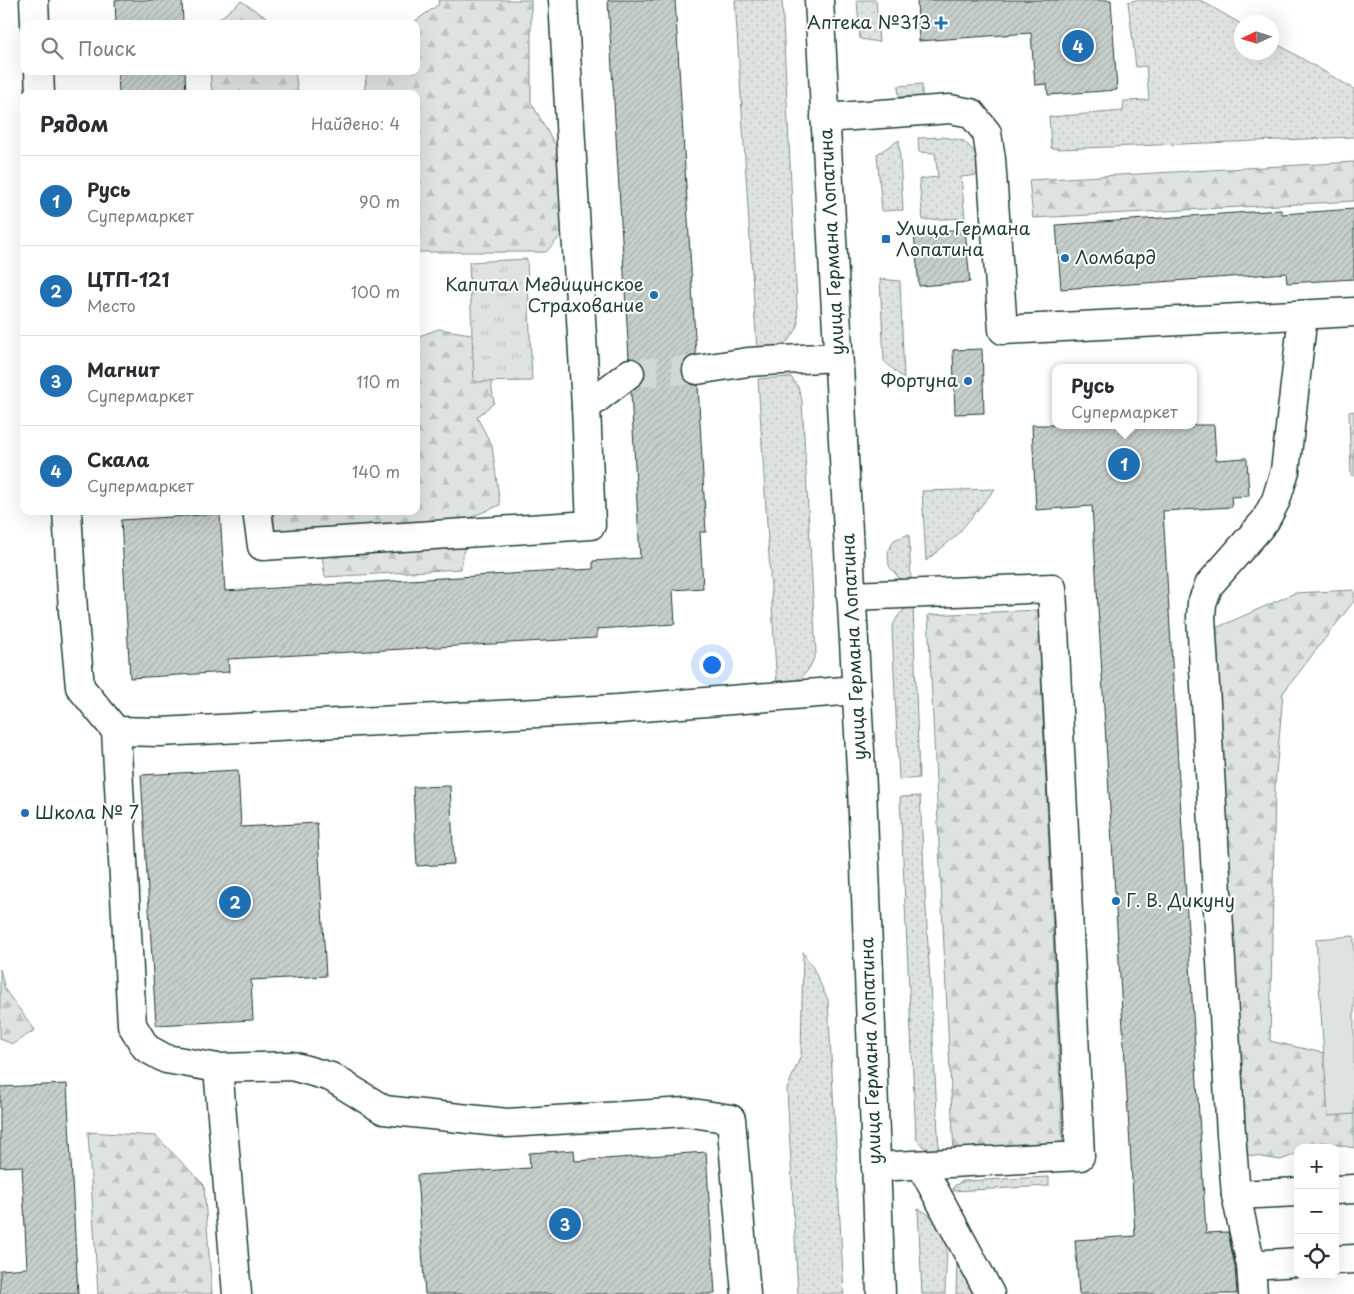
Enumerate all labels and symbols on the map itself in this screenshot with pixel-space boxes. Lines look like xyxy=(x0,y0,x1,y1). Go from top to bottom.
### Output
place label: Аптека №313 xyxy=(807,8,931,35)
north arrow xyxy=(1234,15,1279,60)
marker: Аптека №313 xyxy=(935,17,947,29)
pin: 4 xyxy=(1062,27,1094,65)
street label: улица Германа Лопатина xyxy=(811,127,850,356)
place label: Улица Германа Лопатина xyxy=(896,214,1031,262)
marker: Улица Германа Лопатина xyxy=(880,233,892,245)
place label: Ломбард xyxy=(1075,243,1156,270)
marker: Ломбард xyxy=(1059,252,1071,264)
place label: Капитал Медицинское Страхование xyxy=(445,270,644,318)
marker: Капитал Медицинское Страхование xyxy=(648,289,660,301)
place label: Фортуна xyxy=(881,366,959,393)
marker: Фортуна xyxy=(962,375,974,387)
pin: 1 xyxy=(1108,445,1140,483)
street label: улица Германа Лопатина xyxy=(833,532,872,761)
your location xyxy=(699,652,725,678)
place label: Школа № 7 xyxy=(35,798,139,825)
marker: Школа № 7 xyxy=(19,807,31,819)
pin: 2 xyxy=(219,883,251,921)
place label: Г. В. Дикуну xyxy=(1126,886,1235,913)
marker: Г. В. Дикуну xyxy=(1110,895,1122,907)
street label: улица Германа Лопатина xyxy=(852,936,887,1165)
pin: 3 xyxy=(549,1205,581,1243)

